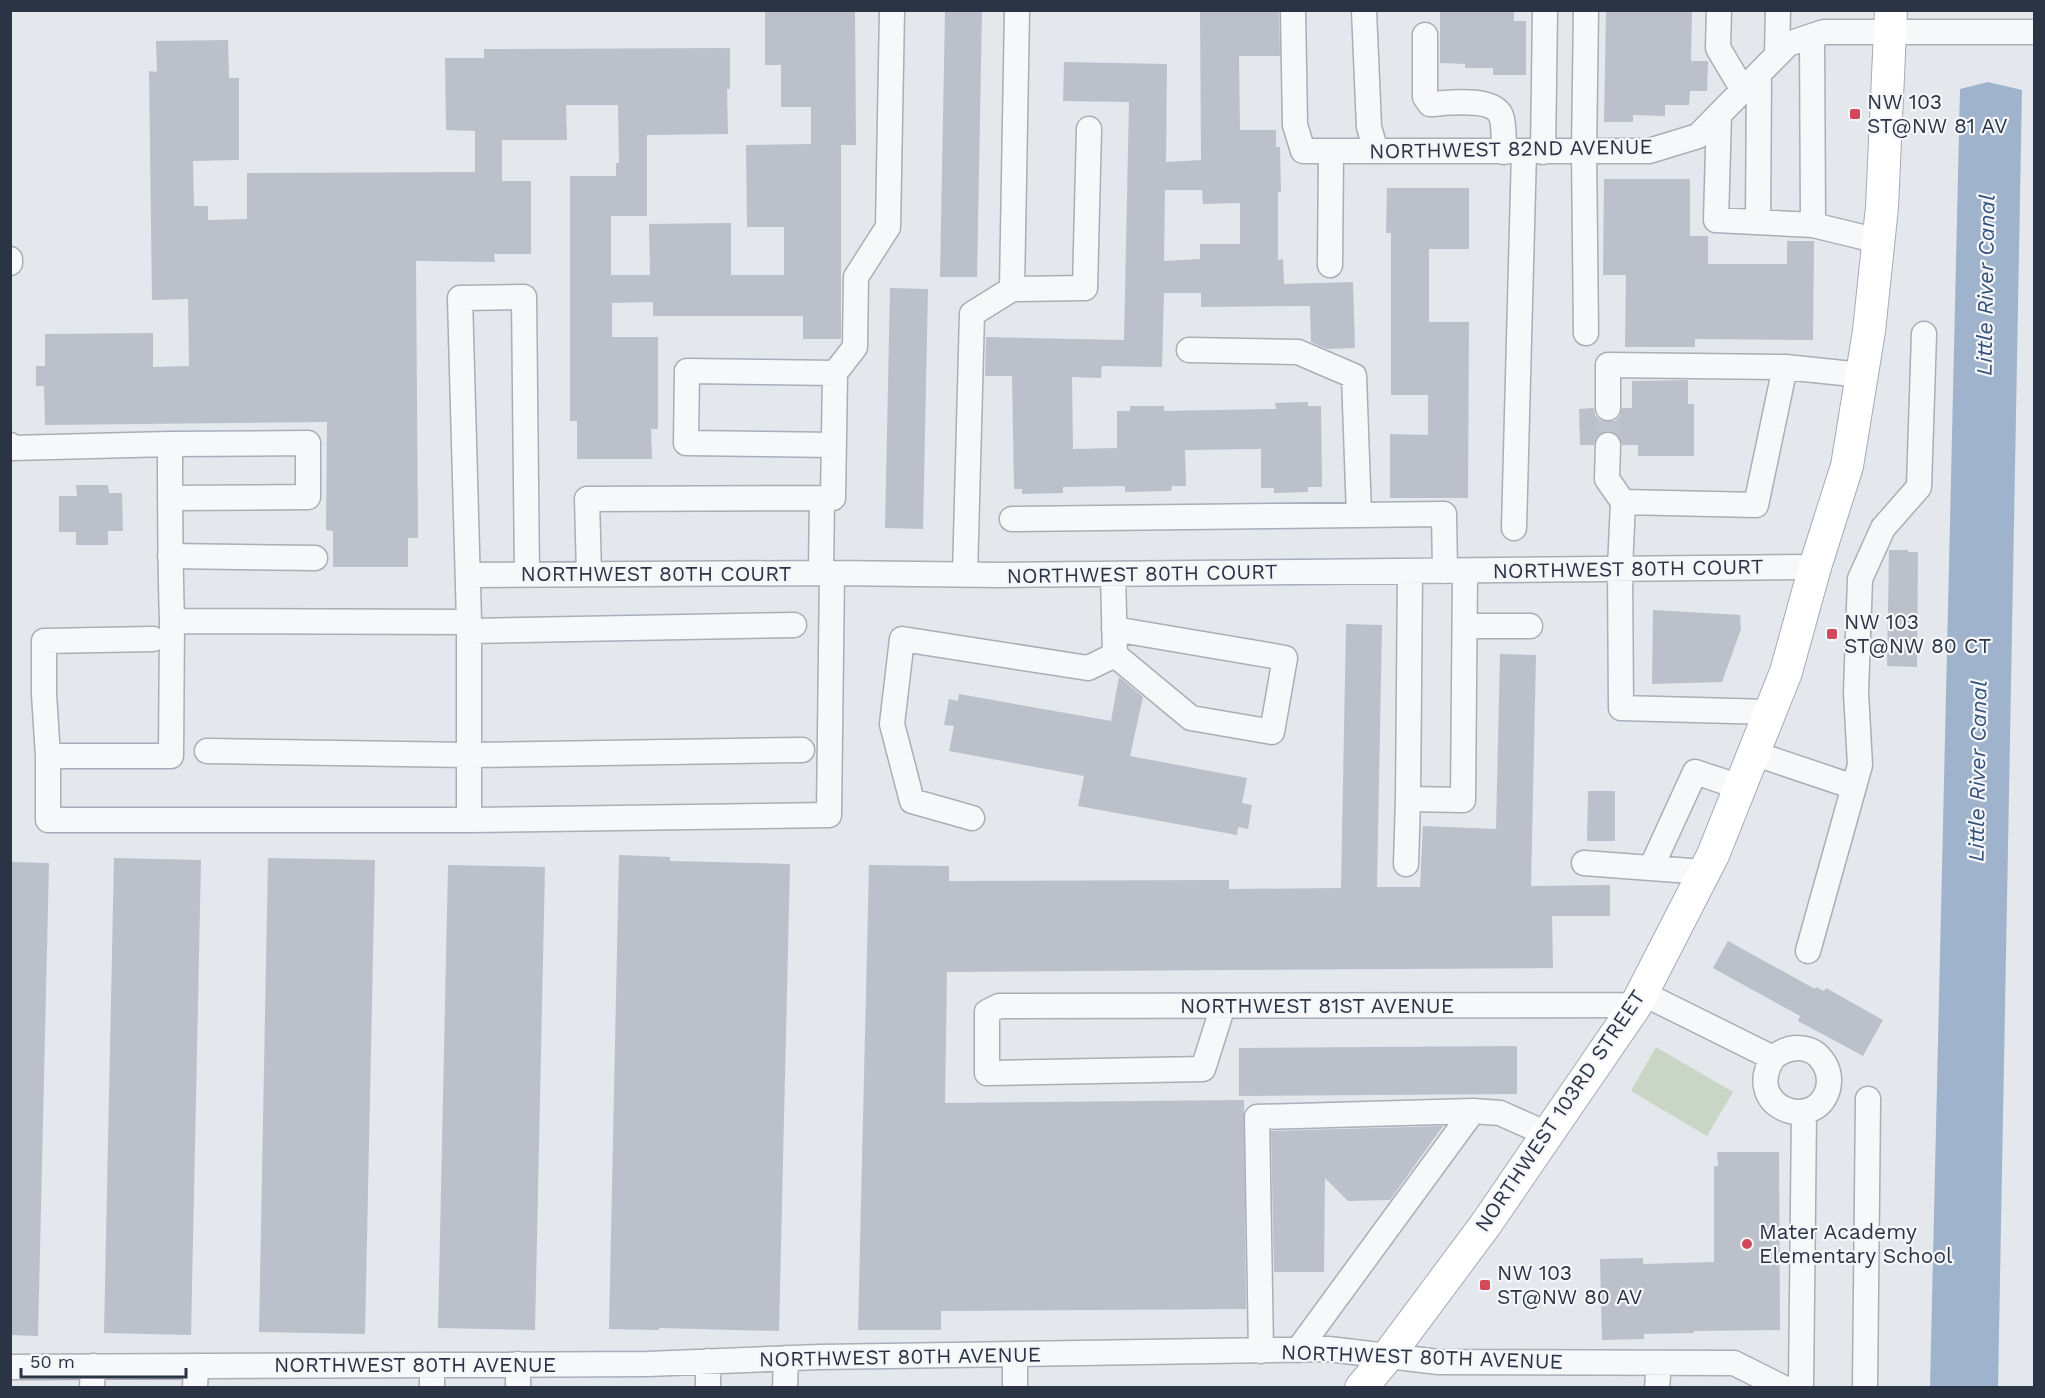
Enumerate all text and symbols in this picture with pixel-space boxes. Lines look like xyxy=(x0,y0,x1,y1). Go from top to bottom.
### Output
place label: NW 103 ST@NW 81 AV xyxy=(1867,89,2008,138)
marker: NW 103 ST@NW 81 AV xyxy=(1848,107,1862,121)
street label: NORTHWEST 82ND AVENUE xyxy=(1369,134,1653,163)
water label: Little River Canal xyxy=(1971,194,2000,376)
street label: NORTHWEST 80TH COURT xyxy=(1492,554,1764,583)
street label: NORTHWEST 80TH COURT xyxy=(1006,559,1278,588)
street label: NORTHWEST 80TH COURT xyxy=(521,561,792,586)
place label: NW 103 ST@NW 80 CT xyxy=(1844,609,1991,658)
marker: NW 103 ST@NW 80 CT xyxy=(1825,627,1839,641)
water label: Little River Canal xyxy=(1963,680,1992,862)
street label: NORTHWEST 103RD STREET xyxy=(1469,985,1650,1236)
street label: NORTHWEST 81ST AVENUE xyxy=(1180,993,1454,1018)
place label: Mater Academy Elementary School xyxy=(1759,1219,1953,1268)
marker: Mater Academy Elementary School xyxy=(1740,1237,1754,1251)
place label: NW 103 ST@NW 80 AV xyxy=(1497,1260,1643,1309)
marker: NW 103 ST@NW 80 AV xyxy=(1478,1278,1492,1292)
street label: NORTHWEST 80TH AVENUE xyxy=(1281,1339,1563,1374)
scale bar xyxy=(21,1341,186,1379)
street label: NORTHWEST 80TH AVENUE xyxy=(759,1342,1041,1371)
text: 50 m xyxy=(30,1351,75,1372)
street label: NORTHWEST 80TH AVENUE xyxy=(274,1352,556,1377)

